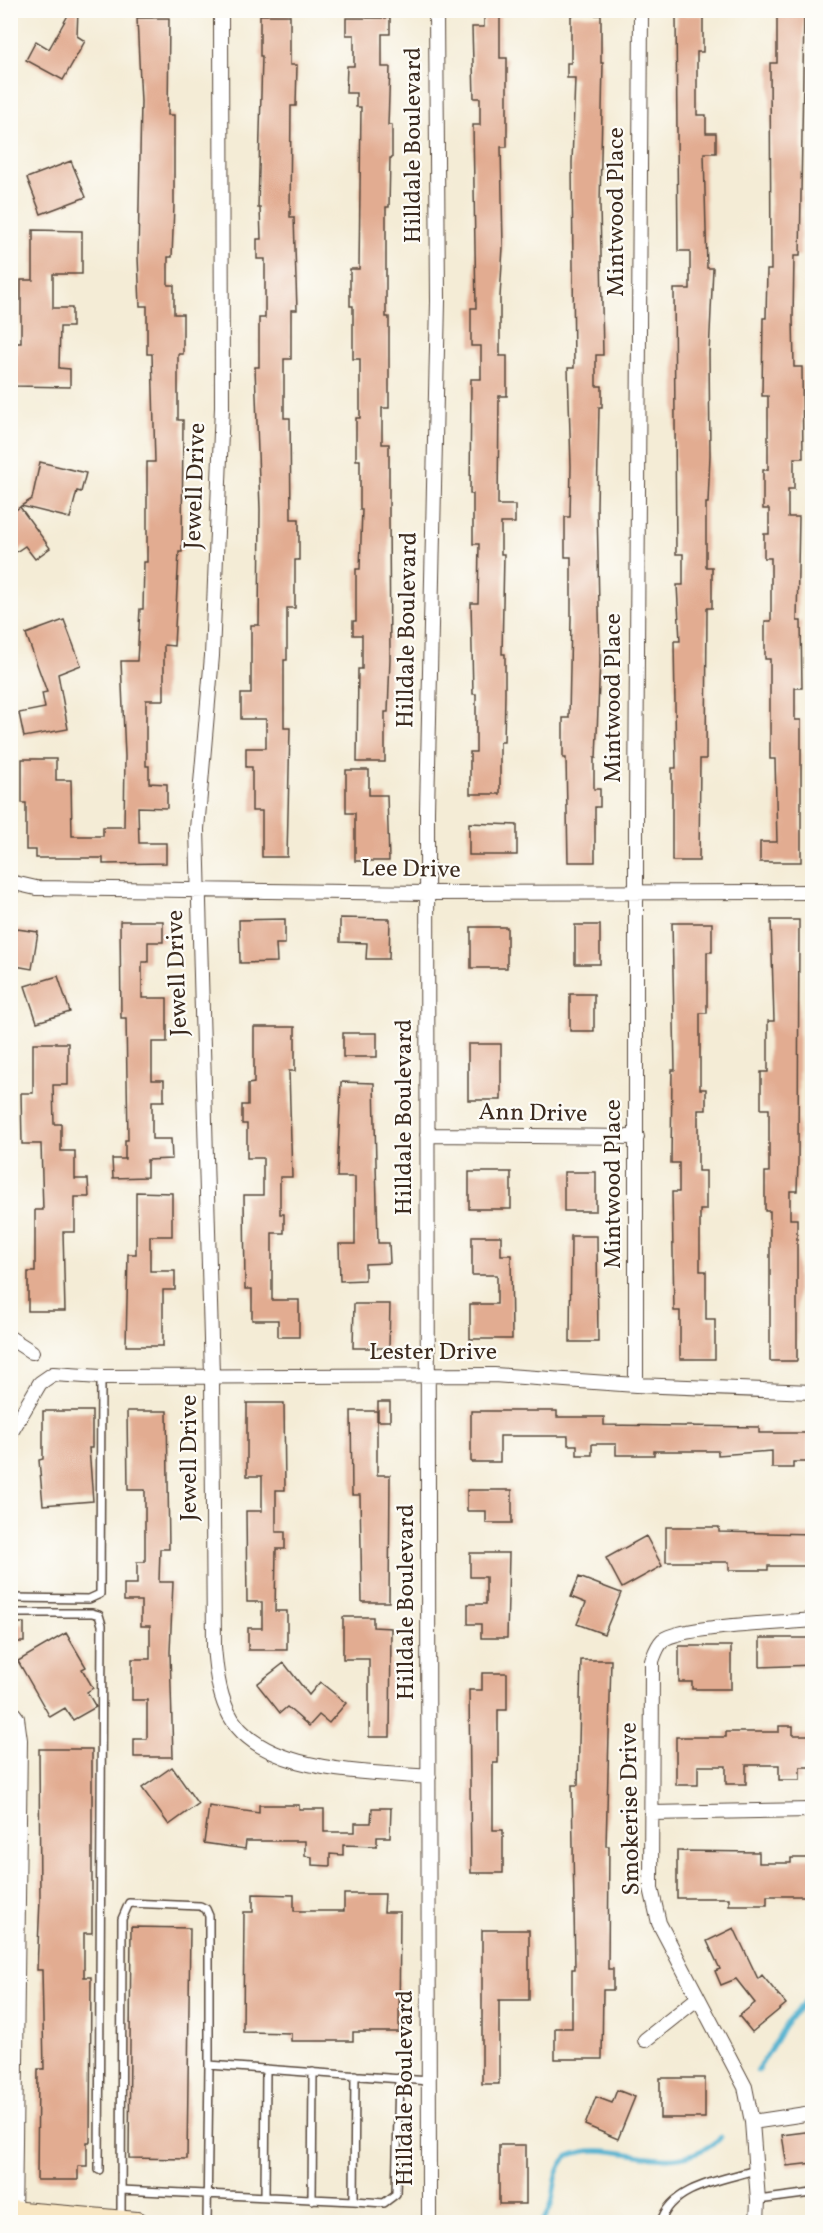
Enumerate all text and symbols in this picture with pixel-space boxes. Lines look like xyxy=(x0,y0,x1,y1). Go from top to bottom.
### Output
street label: Hilldale Boulevard xyxy=(397,47,431,243)
street label: Mintwood Place xyxy=(600,127,634,297)
street label: Jewell Drive xyxy=(177,422,215,550)
street label: Hilldale Boulevard xyxy=(389,532,427,728)
street label: Mintwood Place xyxy=(597,613,631,783)
street label: Lee Drive xyxy=(361,852,461,888)
street label: Jewell Drive xyxy=(159,909,197,1037)
street label: Hilldale Boulevard xyxy=(388,1019,422,1215)
street label: Ann Drive xyxy=(478,1096,588,1132)
street label: Mintwood Place xyxy=(597,1099,631,1269)
street label: Lester Drive xyxy=(369,1336,497,1370)
street label: Jewell Drive xyxy=(173,1395,207,1521)
street label: Hilldale Boulevard xyxy=(390,1504,424,1700)
street label: Smokerise Drive xyxy=(612,1722,650,1896)
street label: Hilldale Boulevard xyxy=(389,1990,423,2186)

